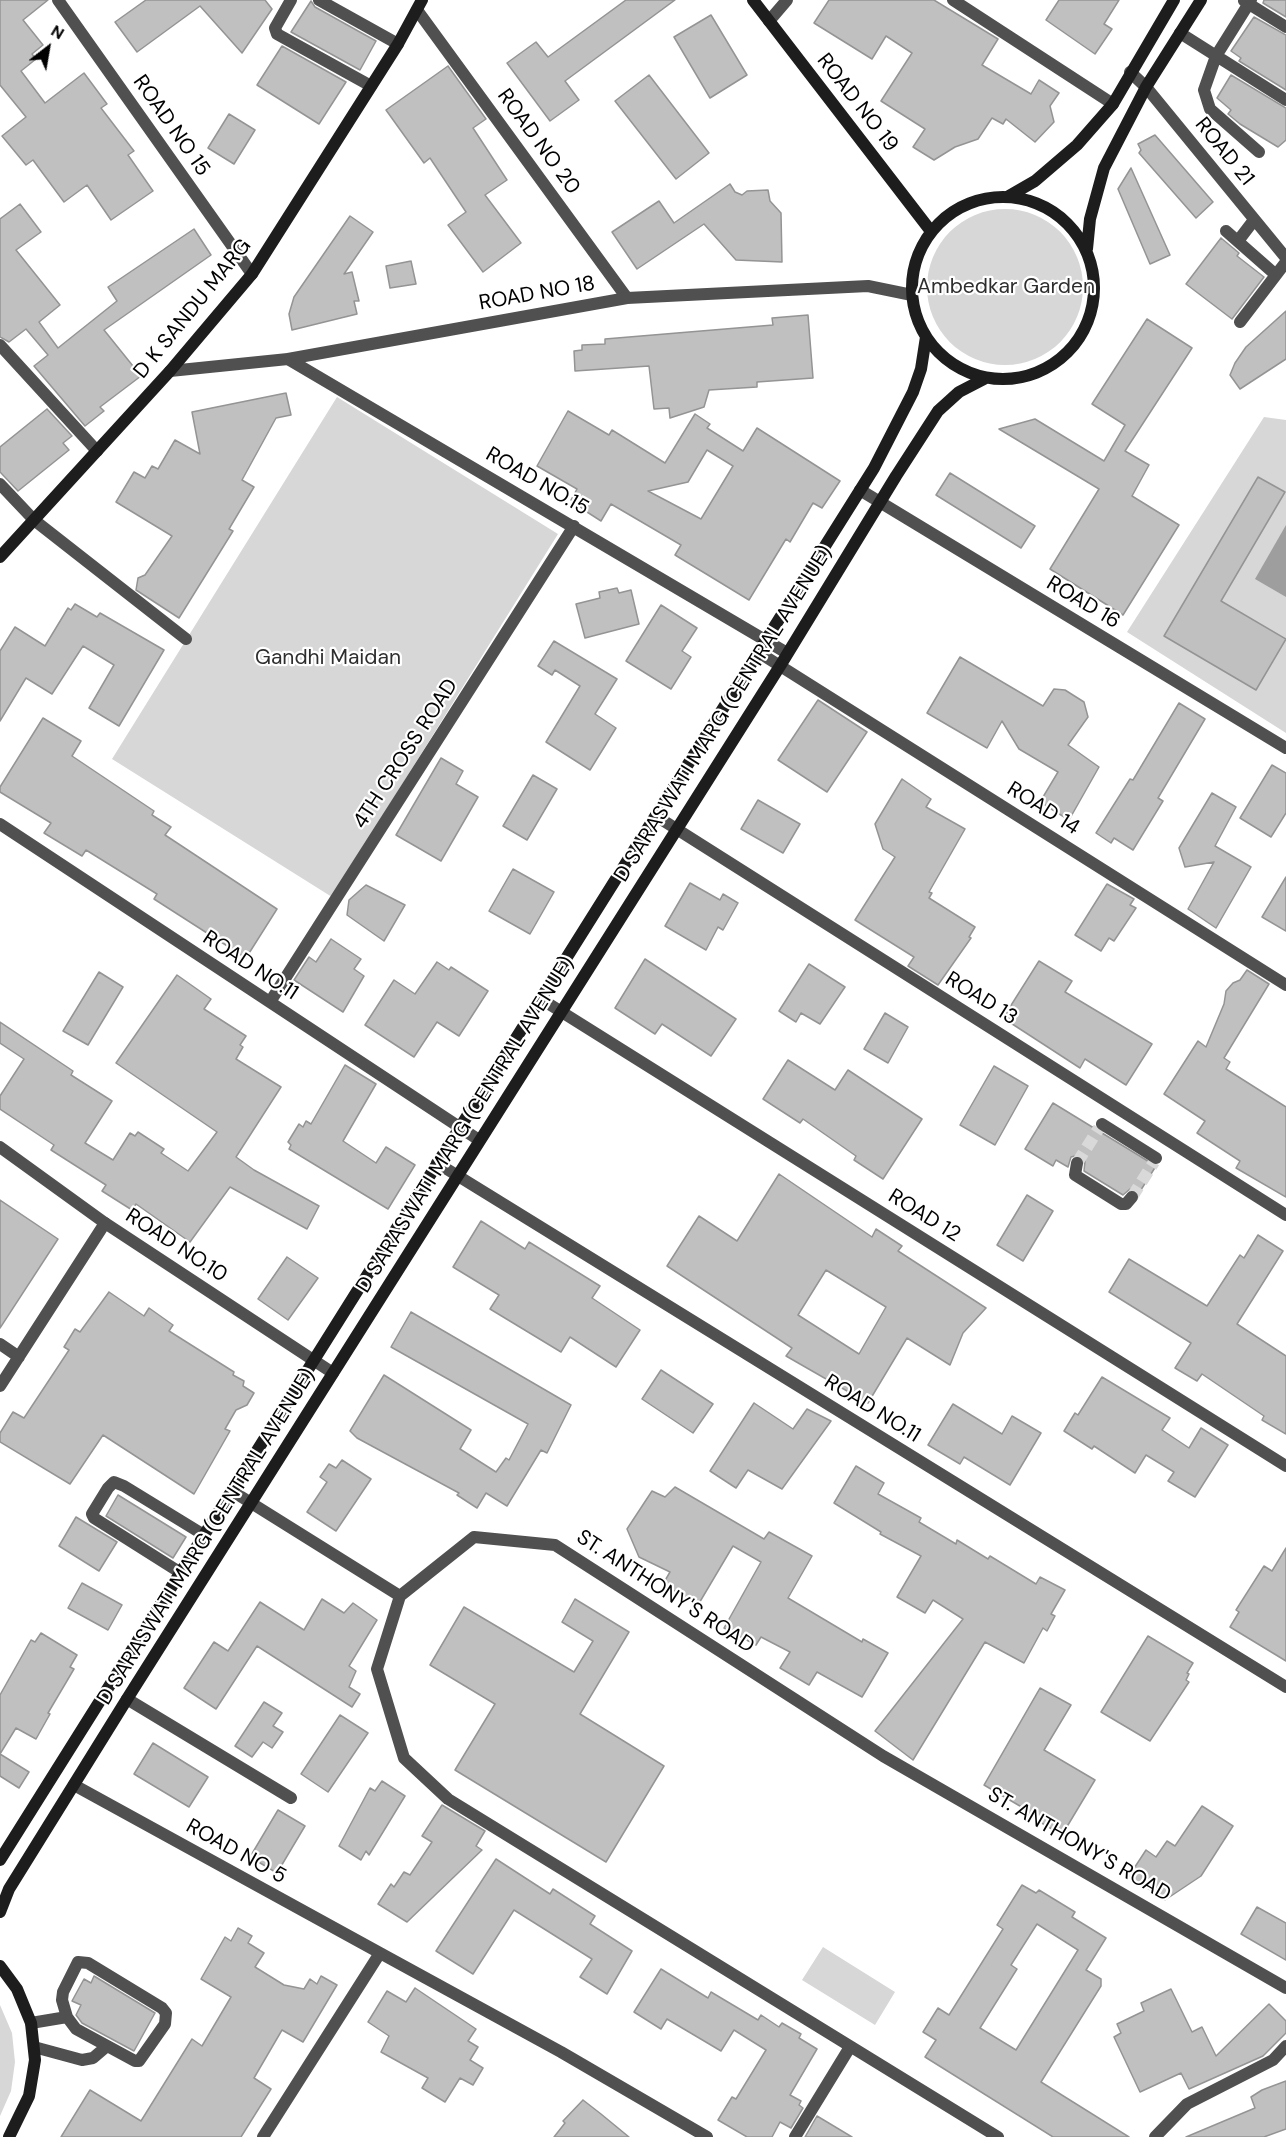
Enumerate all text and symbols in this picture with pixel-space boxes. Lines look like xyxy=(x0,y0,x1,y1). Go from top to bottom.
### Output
north arrow xyxy=(18,18,78,78)
text: N xyxy=(47,20,68,44)
street label: ROAD NO 19 xyxy=(811,49,903,157)
street label: ROAD NO 15 xyxy=(127,71,215,181)
street label: ROAD NO 20 xyxy=(491,84,585,200)
street label: ROAD 21 xyxy=(1189,113,1259,191)
street label: D K SANDU MARG xyxy=(129,234,257,384)
street label: ROAD NO 18 xyxy=(477,271,597,317)
park label: Ambedkar Garden xyxy=(917,274,1095,300)
street label: ROAD NO.15 xyxy=(481,442,593,522)
street label: D SARASWATI MARG (CENTRAL AVENUE) xyxy=(609,541,839,887)
street label: ROAD 16 xyxy=(1042,571,1124,635)
park label: Gandhi Maidan xyxy=(255,645,401,671)
street label: 4TH CROSS ROAD xyxy=(348,674,464,834)
street label: ROAD 14 xyxy=(1002,777,1084,841)
street label: ROAD NO.11 xyxy=(198,926,302,1006)
street label: D SARASWATI MARG (CENTRAL AVENUE) xyxy=(351,952,581,1298)
street label: ROAD 13 xyxy=(940,967,1022,1031)
street label: ROAD 12 xyxy=(883,1184,965,1248)
street label: ROAD NO.10 xyxy=(120,1204,232,1288)
street label: D SARASWATI MARG (CENTRAL AVENUE) xyxy=(92,1364,322,1710)
street label: ROAD NO.11 xyxy=(819,1370,925,1448)
street label: ST. ANTHONY'S ROAD xyxy=(571,1525,759,1659)
street label: ST. ANTHONY'S ROAD xyxy=(983,1782,1175,1908)
street label: ROAD NO 5 xyxy=(181,1814,291,1890)

